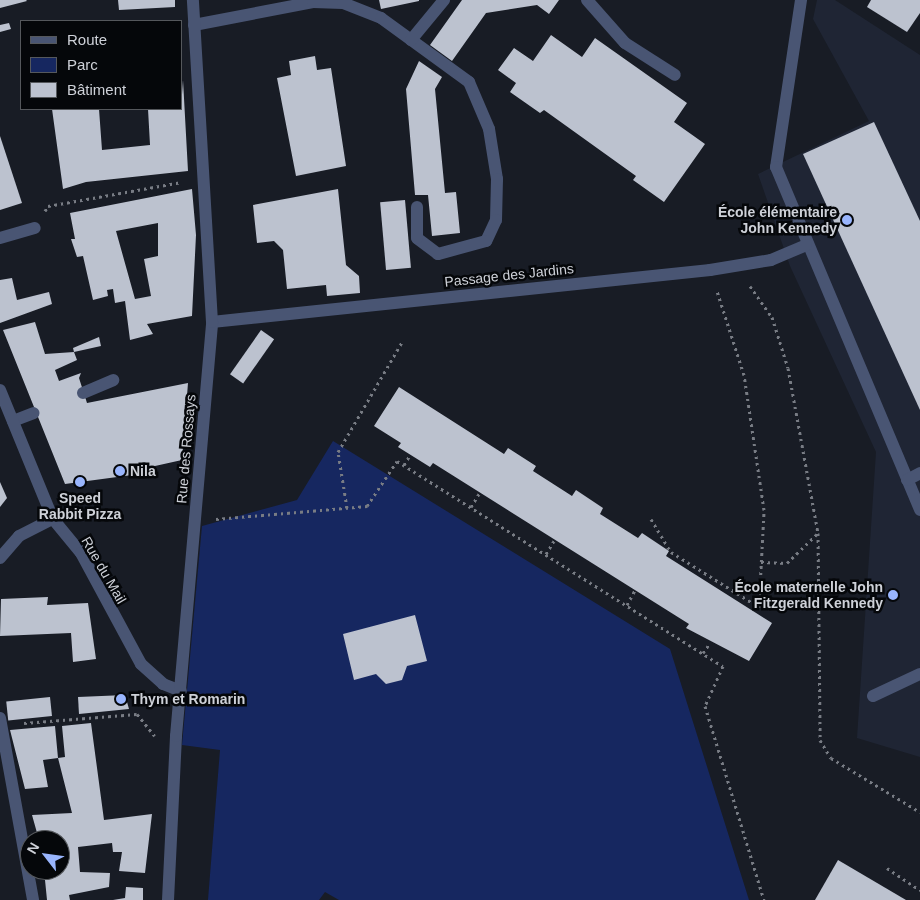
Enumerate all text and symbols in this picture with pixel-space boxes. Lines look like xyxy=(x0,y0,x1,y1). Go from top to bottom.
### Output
legend xyxy=(20,20,182,110)
text: Route xyxy=(67,31,107,48)
text: Parc xyxy=(67,56,98,73)
text: Bâtiment xyxy=(67,81,126,98)
place label: École élémentaire John Kennedy xyxy=(718,204,837,236)
marker: École élémentaire John Kennedy xyxy=(841,214,853,226)
street label: Passage des Jardins xyxy=(443,260,575,290)
street label: Rue des Rossays xyxy=(173,394,199,504)
place label: Nila xyxy=(130,463,156,479)
marker: Nila xyxy=(114,465,126,477)
marker: Speed Rabbit Pizza xyxy=(74,476,86,488)
place label: Speed Rabbit Pizza xyxy=(39,490,121,522)
street label: Rue du Mail xyxy=(78,533,130,607)
place label: École maternelle John Fitzgerald Kennedy xyxy=(734,579,883,612)
marker: École maternelle John Fitzgerald Kennedy xyxy=(887,589,899,601)
place label: Thym et Romarin xyxy=(131,691,245,707)
marker: Thym et Romarin xyxy=(115,693,127,705)
north arrow xyxy=(20,830,70,880)
text: N xyxy=(23,840,42,856)

